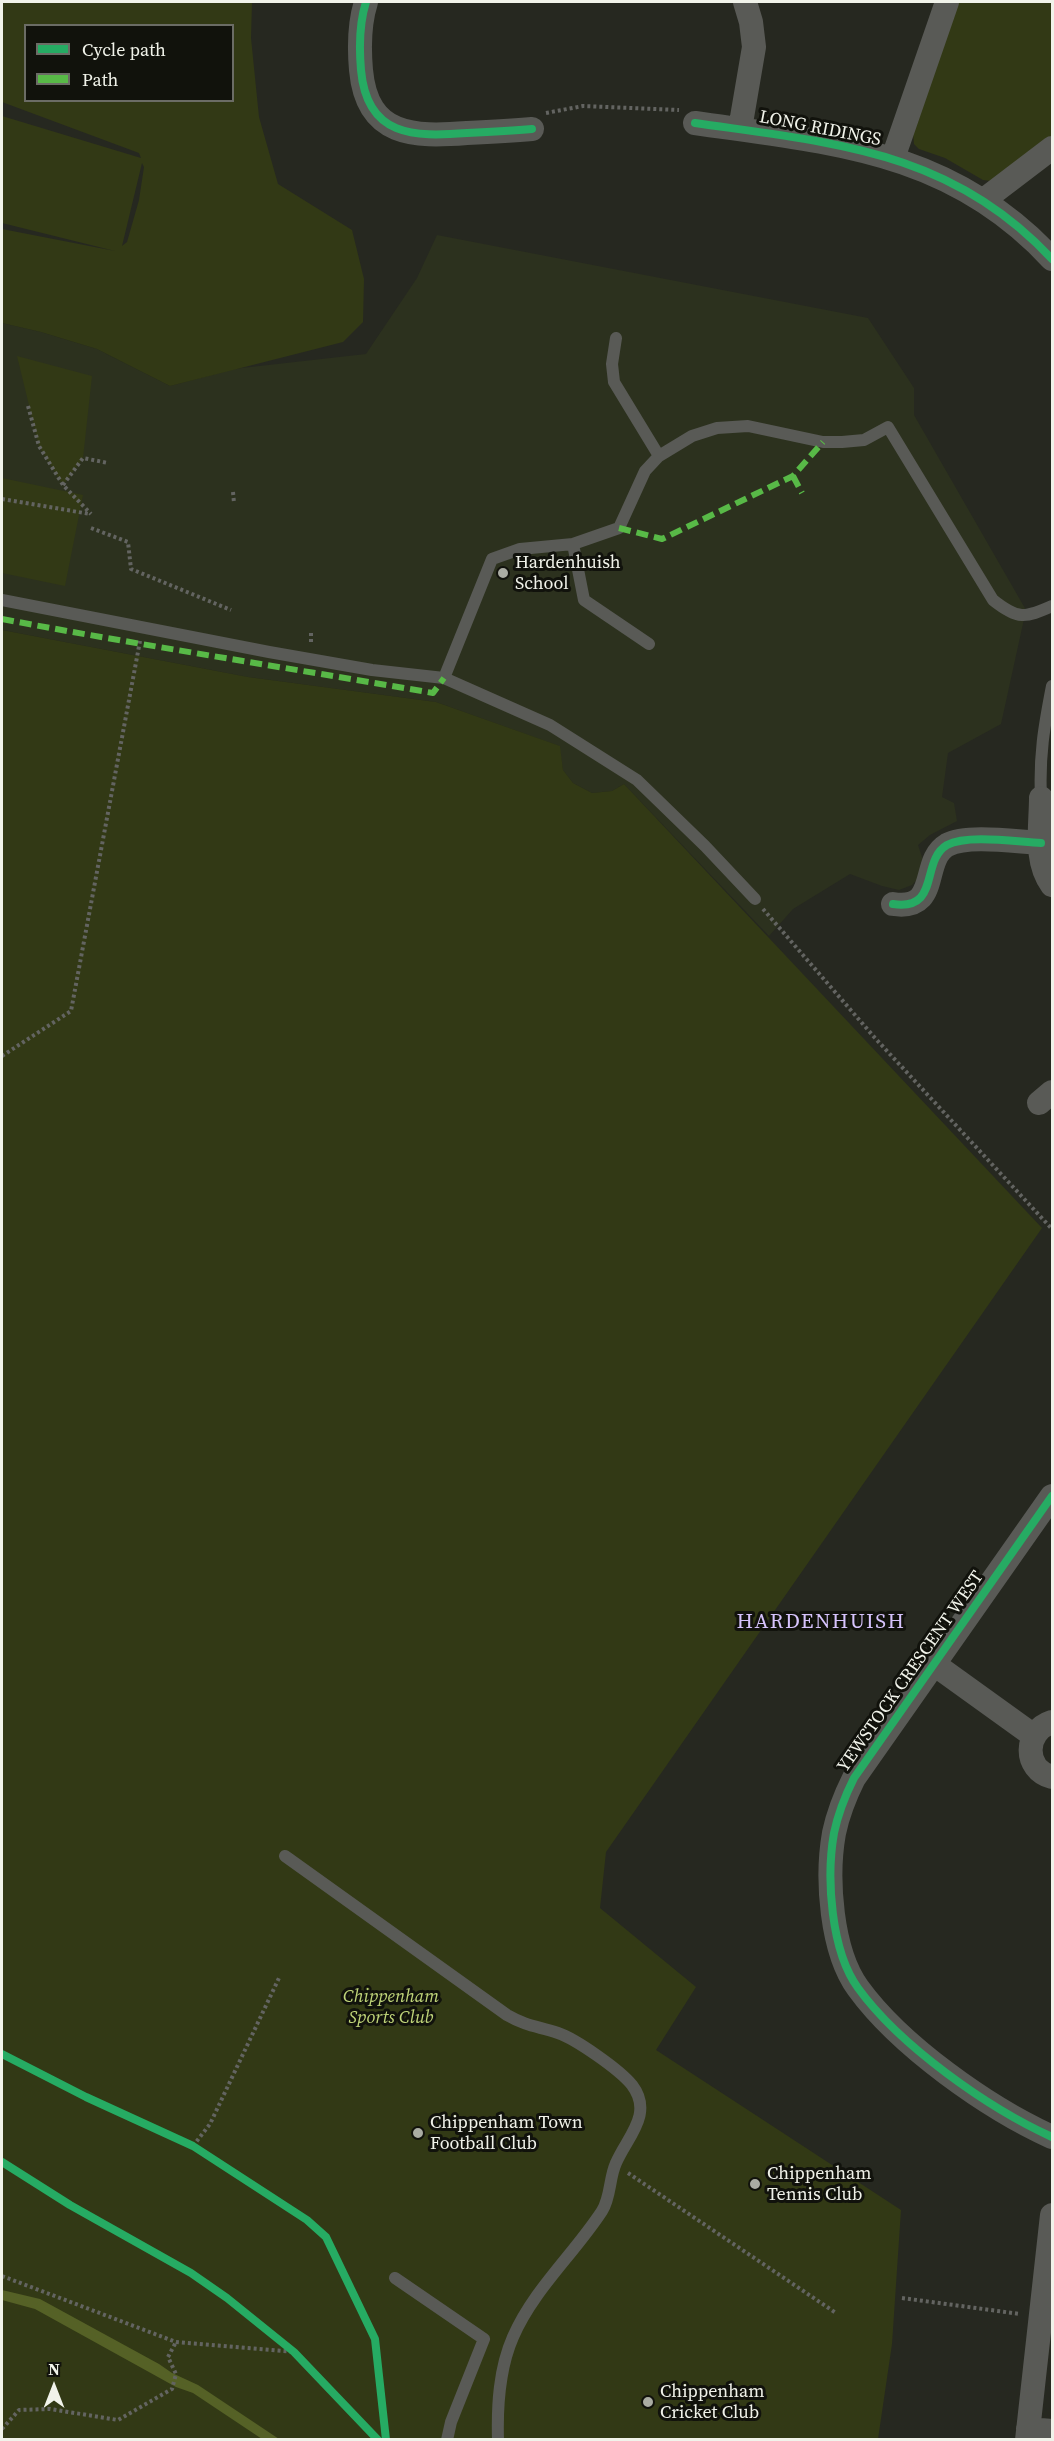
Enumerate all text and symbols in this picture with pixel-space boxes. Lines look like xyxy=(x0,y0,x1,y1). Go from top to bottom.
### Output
legend xyxy=(24,24,234,102)
text: Cycle path xyxy=(82,37,166,62)
text: Path xyxy=(82,67,118,92)
street label: LONG RIDINGS xyxy=(757,107,883,151)
place label: Hardenhuish School xyxy=(515,552,621,594)
marker: Hardenhuish School xyxy=(496,566,510,580)
street label: YEWSTOCK CRESCENT WEST xyxy=(833,1567,989,1777)
district label: HARDENHUISH xyxy=(737,1610,905,1636)
park label: Chippenham Sports Club xyxy=(343,1986,439,2028)
place label: Chippenham Town Football Club xyxy=(430,2112,583,2154)
marker: Chippenham Town Football Club xyxy=(411,2126,425,2140)
place label: Chippenham Tennis Club xyxy=(767,2163,871,2206)
marker: Chippenham Tennis Club xyxy=(748,2177,762,2191)
north arrow xyxy=(24,2357,84,2417)
text: N xyxy=(48,2358,60,2380)
place label: Chippenham Cricket Club xyxy=(660,2381,764,2424)
marker: Chippenham Cricket Club xyxy=(641,2395,655,2409)

